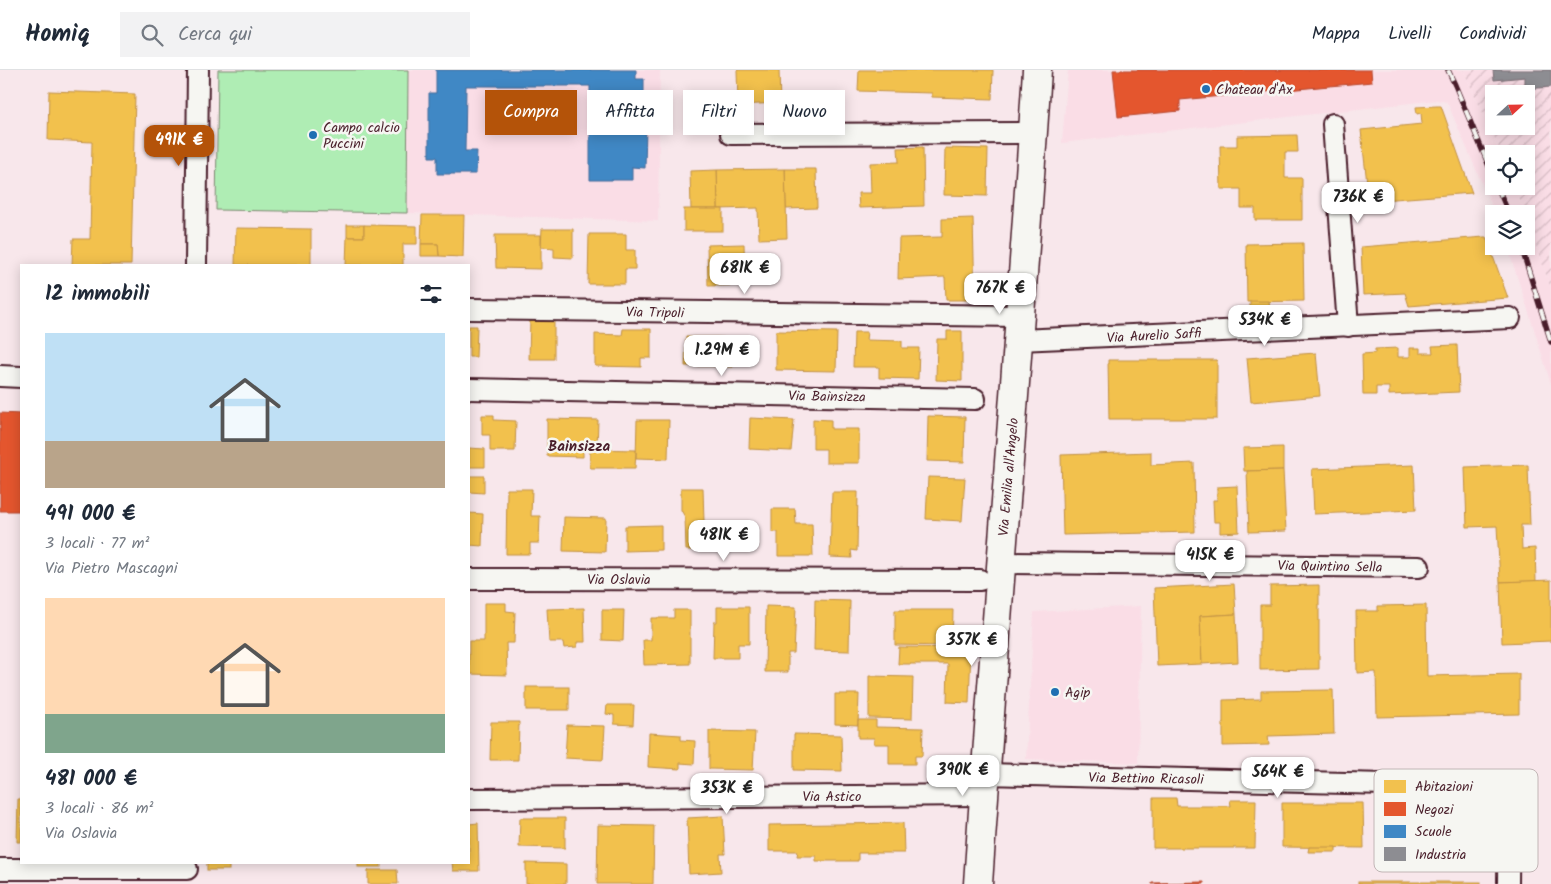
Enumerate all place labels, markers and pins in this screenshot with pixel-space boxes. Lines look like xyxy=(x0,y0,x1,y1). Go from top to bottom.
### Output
place label: Chateau d'Ax xyxy=(1216,79,1294,101)
marker: Chateau d'Ax xyxy=(1200,83,1212,95)
place label: Campo calcio Puccini xyxy=(323,117,400,155)
pin: 491K € xyxy=(138,124,220,167)
marker: Campo calcio Puccini xyxy=(307,129,319,141)
pin: 736K € xyxy=(1317,182,1399,224)
pin: 681K € xyxy=(704,252,786,295)
pin: 767K € xyxy=(959,272,1041,315)
pin: 534K € xyxy=(1224,304,1306,347)
pin: 1.29M € xyxy=(676,334,768,377)
pin: 481K € xyxy=(683,520,765,562)
pin: 415K € xyxy=(1169,540,1251,582)
pin: 357K € xyxy=(931,624,1013,667)
place label: Agip xyxy=(1065,682,1090,704)
marker: Agip xyxy=(1049,686,1061,698)
pin: 390K € xyxy=(922,754,1004,797)
pin: 564K € xyxy=(1237,756,1319,799)
pin: 353K € xyxy=(686,772,768,815)

